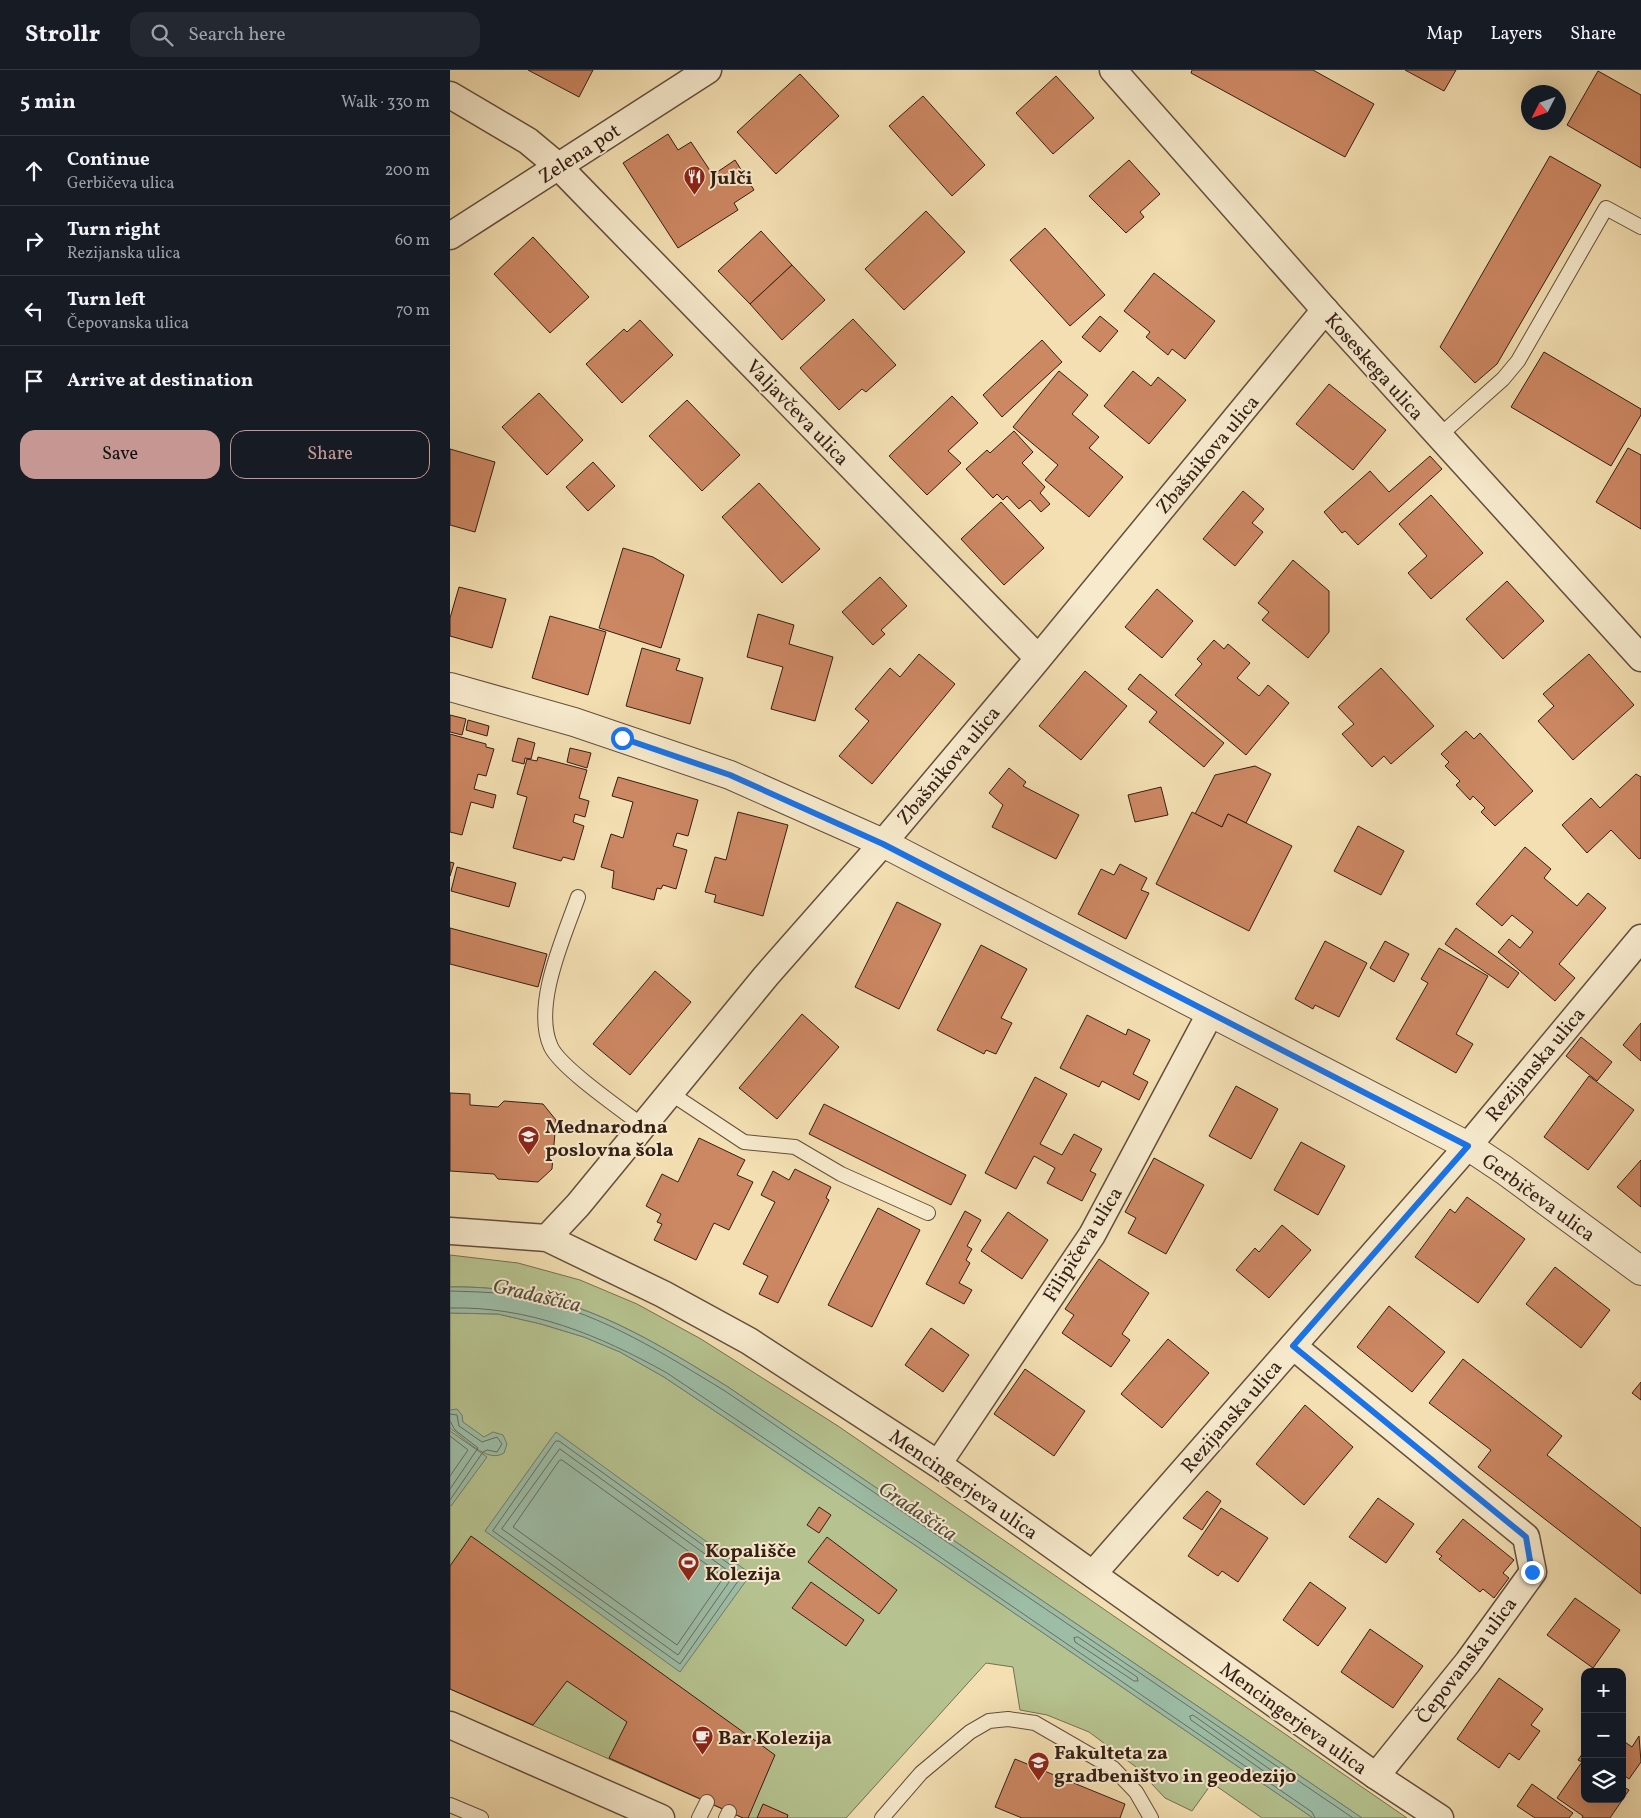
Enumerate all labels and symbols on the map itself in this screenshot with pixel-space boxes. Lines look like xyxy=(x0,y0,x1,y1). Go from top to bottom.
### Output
north arrow xyxy=(1521,85,1566,130)
street label: Zelena pot xyxy=(534,118,627,192)
restaurant icon: Julči xyxy=(682,165,706,196)
place label: Julči xyxy=(709,165,753,193)
street label: Koseskega ulica xyxy=(1317,307,1430,427)
street label: Valjavčeva ulica xyxy=(738,354,855,473)
street label: Zbašnikova ulica xyxy=(1150,390,1267,521)
street label: Zbašnikova ulica xyxy=(891,701,1008,832)
route start xyxy=(611,727,634,750)
street label: Rezijanska ulica xyxy=(1480,1002,1593,1129)
place label: Mednarodna poslovna šola xyxy=(545,1114,674,1165)
school or university icon: Mednarodna poslovna šola xyxy=(517,1125,541,1156)
street label: Gerbičeva ulica xyxy=(1475,1148,1600,1249)
street label: Filipičeva ulica xyxy=(1037,1182,1130,1308)
water label: Gradaščica xyxy=(490,1272,584,1321)
street label: Rezijanska ulica xyxy=(1175,1355,1290,1480)
street label: Mencingerjeva ulica xyxy=(883,1424,1043,1548)
water label: Gradaščica xyxy=(872,1475,963,1549)
place label: Kopališče Kolezija xyxy=(705,1538,796,1589)
sports icon: Kopališče Kolezija xyxy=(677,1550,701,1581)
route end xyxy=(1521,1561,1544,1584)
street label: Čepovanska ulica xyxy=(1411,1592,1525,1731)
street label: Mencingerjeva ulica xyxy=(1213,1656,1372,1783)
cafe icon: Bar Kolezija xyxy=(690,1725,714,1756)
place label: Bar Kolezija xyxy=(718,1725,832,1753)
place label: Fakulteta za gradbeništvo in geodezijo xyxy=(1054,1740,1297,1791)
school or university icon: Fakulteta za gradbeništvo in geodezijo xyxy=(1026,1751,1050,1782)

